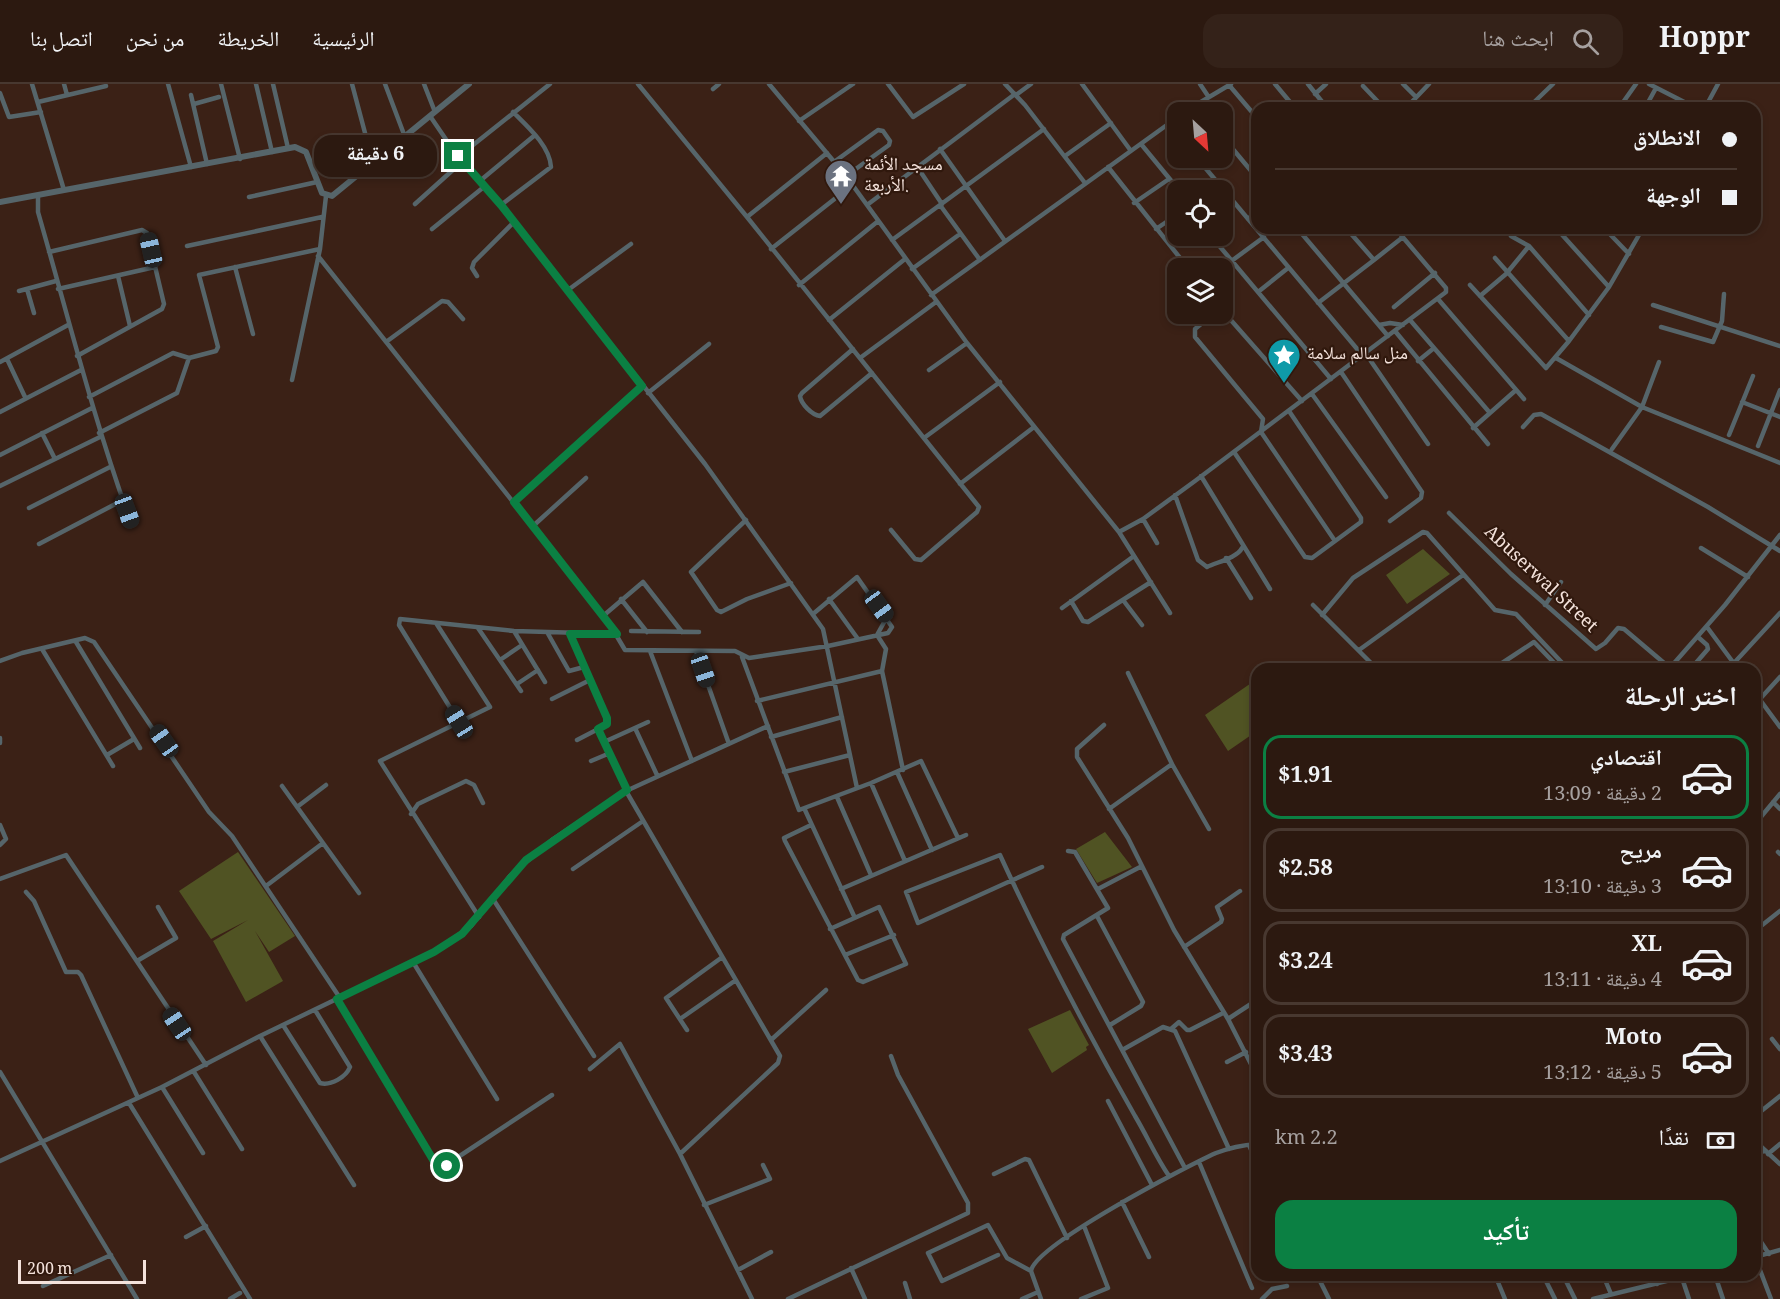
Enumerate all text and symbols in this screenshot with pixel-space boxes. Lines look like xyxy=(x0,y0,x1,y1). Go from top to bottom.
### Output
search box xyxy=(1203,14,1623,68)
text: Hoppr xyxy=(1659,17,1750,65)
text: ابحث هنا xyxy=(1482,22,1554,60)
text: اتصل بنا xyxy=(30,24,93,59)
text: من نحن xyxy=(126,24,184,59)
text: الخريطة xyxy=(217,24,279,59)
text: الرئيسية xyxy=(312,24,374,59)
icon: search xyxy=(1569,25,1602,58)
north arrow xyxy=(1167,102,1233,168)
map controls xyxy=(1167,102,1233,324)
text: الانطلاق xyxy=(1633,121,1701,159)
callout: 6 دقيقة xyxy=(314,135,437,177)
text: 6 دقيقة xyxy=(347,139,404,173)
route end xyxy=(444,142,471,169)
place label: مسجد الأئمة الأربعة. xyxy=(864,151,943,202)
temple icon: مسجد الأئمة الأربعة. xyxy=(823,158,859,205)
text: الوجهة xyxy=(1646,179,1701,217)
button: locate xyxy=(1167,180,1233,246)
car xyxy=(138,230,164,270)
button: layers xyxy=(1167,258,1233,324)
place icon: منل سالم سلامة xyxy=(1266,337,1302,384)
place label: منل سالم سلامة xyxy=(1307,340,1408,370)
car xyxy=(112,491,142,531)
street label: Abuserwal Street xyxy=(1476,519,1604,641)
car xyxy=(861,586,897,626)
car xyxy=(689,650,717,690)
text: اختر الرحلة xyxy=(1625,676,1737,722)
car xyxy=(442,702,476,742)
car xyxy=(146,721,182,761)
text: اقتصادي xyxy=(1590,741,1662,779)
icon: car xyxy=(1680,750,1734,804)
text: $1.91 xyxy=(1278,758,1333,796)
text: 2 دقيقة · 13:09 xyxy=(1543,779,1662,813)
text: مريح xyxy=(1619,834,1662,872)
icon: car xyxy=(1680,843,1734,897)
text: $2.58 xyxy=(1278,851,1333,889)
text: 3 دقيقة · 13:10 xyxy=(1543,872,1662,906)
text: XL xyxy=(1631,927,1662,965)
icon: car xyxy=(1680,936,1734,990)
text: $3.24 xyxy=(1278,944,1333,982)
text: 4 دقيقة · 13:11 xyxy=(1543,965,1662,999)
car xyxy=(159,1004,195,1044)
text: Moto xyxy=(1605,1020,1662,1058)
icon: car xyxy=(1680,1029,1734,1083)
text: $3.43 xyxy=(1278,1037,1333,1075)
text: 5 دقيقة · 13:12 xyxy=(1543,1058,1662,1092)
text: نقدًا xyxy=(1659,1121,1689,1159)
text: 2.2 km xyxy=(1275,1123,1338,1157)
icon: cash xyxy=(1704,1124,1737,1157)
route start xyxy=(433,1152,460,1179)
button: تأكيد xyxy=(1275,1200,1737,1269)
scale bar xyxy=(18,1257,146,1284)
text: 200 m xyxy=(27,1257,73,1284)

